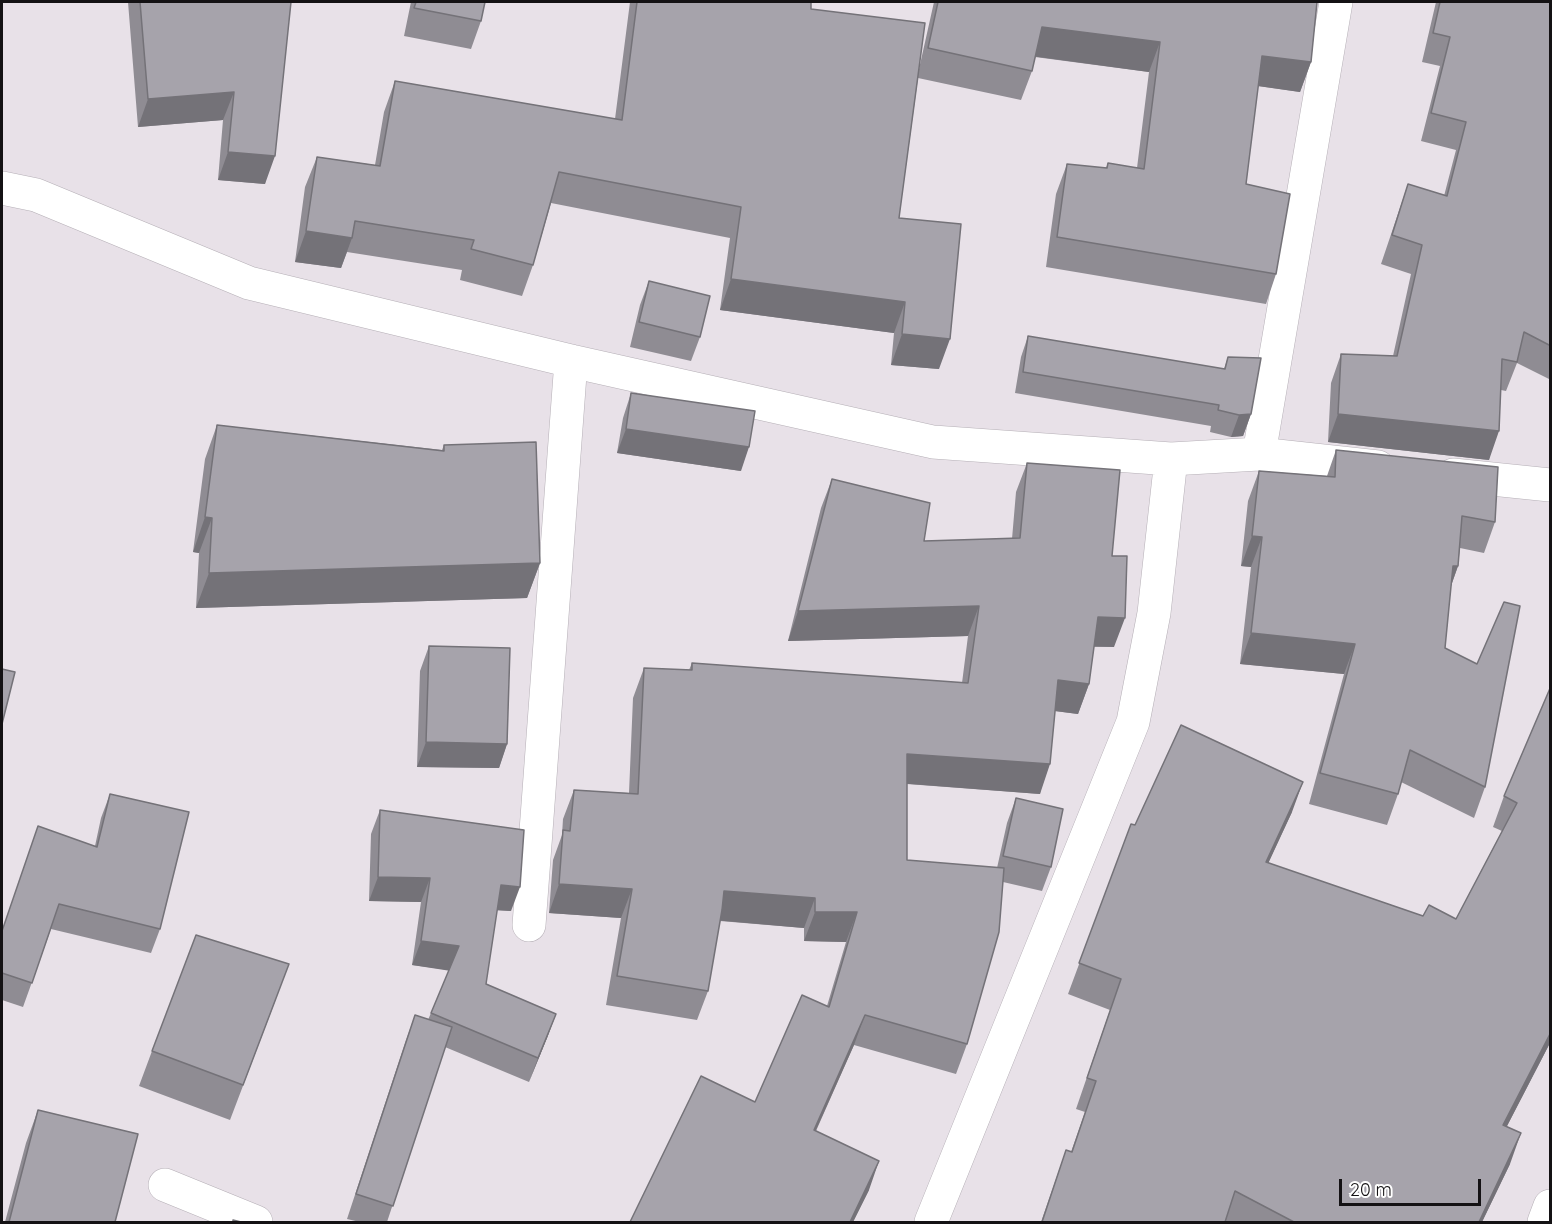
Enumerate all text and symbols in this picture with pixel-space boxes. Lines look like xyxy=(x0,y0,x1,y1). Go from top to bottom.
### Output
scale bar xyxy=(1342,1167,1484,1205)
text: 20 m xyxy=(1350,1178,1392,1201)

